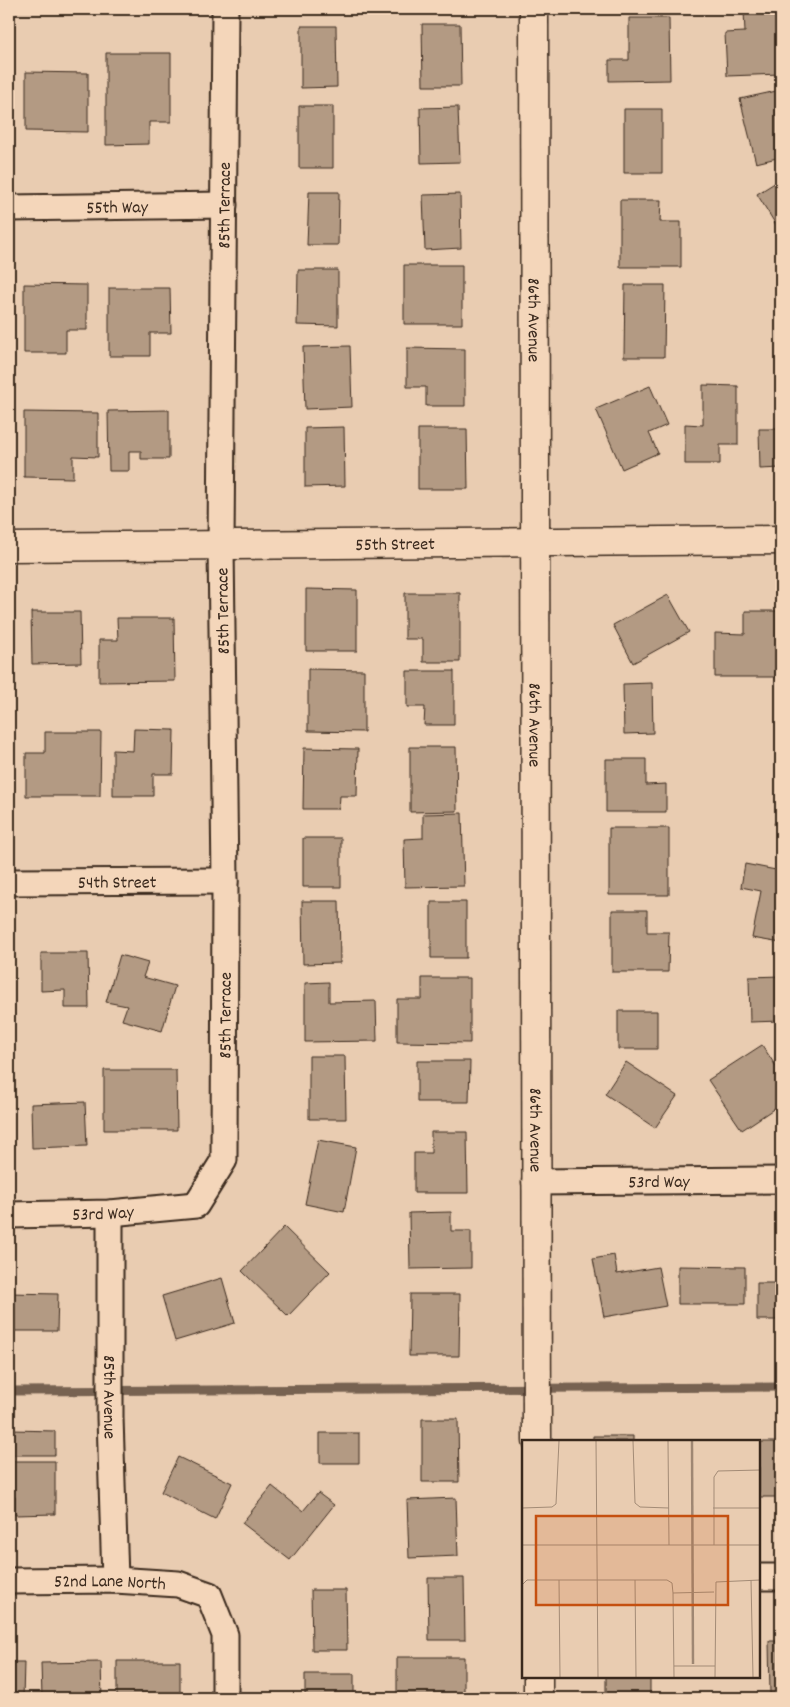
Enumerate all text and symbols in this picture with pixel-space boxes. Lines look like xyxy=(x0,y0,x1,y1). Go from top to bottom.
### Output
street label: 85th Terrace xyxy=(213,162,239,249)
street label: 55th Way xyxy=(86,196,149,222)
street label: 86th Avenue xyxy=(520,278,545,362)
street label: 55th Street xyxy=(355,533,435,559)
street label: 85th Terrace xyxy=(211,567,238,654)
street label: 86th Avenue xyxy=(520,683,546,767)
street label: 54th Street xyxy=(78,871,157,897)
street label: 85th Terrace xyxy=(214,972,240,1059)
street label: 86th Avenue xyxy=(521,1088,546,1172)
street label: 53rd Way xyxy=(628,1171,691,1196)
street label: 53rd Way xyxy=(72,1201,136,1229)
street label: 85th Avenue xyxy=(95,1355,121,1439)
inset map xyxy=(522,1440,760,1677)
street label: 52nd Lane North xyxy=(54,1570,166,1598)

